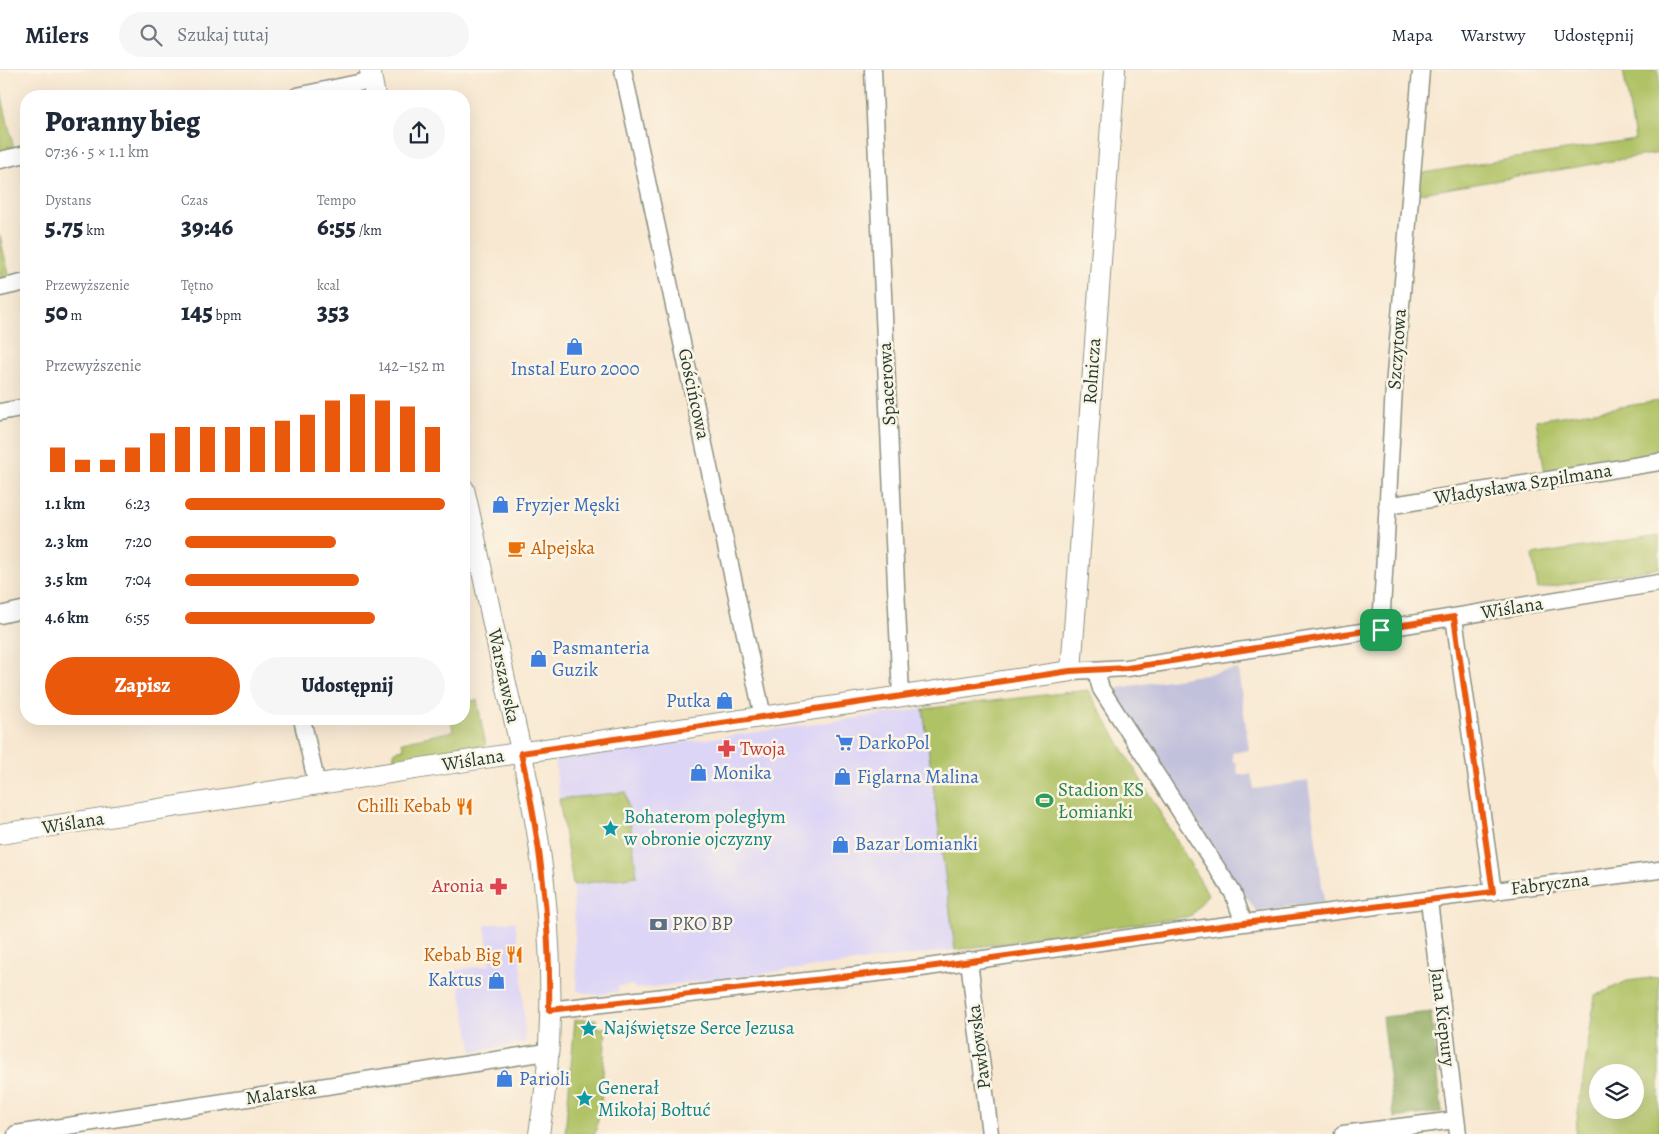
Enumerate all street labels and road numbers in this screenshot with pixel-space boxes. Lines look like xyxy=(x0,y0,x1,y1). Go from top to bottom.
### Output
street label: Szczytowa xyxy=(1381,307,1413,391)
street label: Rolnicza xyxy=(1077,337,1107,405)
street label: Spacerowa xyxy=(872,342,902,426)
street label: Gościńcowa xyxy=(672,346,716,442)
street label: Władysława Szpilmana xyxy=(1431,457,1614,511)
street label: Wiślana xyxy=(1478,590,1545,626)
street label: Warszawska xyxy=(481,625,527,726)
street label: Wiślana xyxy=(439,742,506,778)
street label: Wiślana xyxy=(39,805,106,841)
street label: Fabryczna xyxy=(1509,866,1591,902)
street label: Jana Kiepury xyxy=(1424,966,1462,1069)
street label: Pawłowska xyxy=(961,1003,997,1091)
street label: Malarska xyxy=(244,1075,318,1111)

